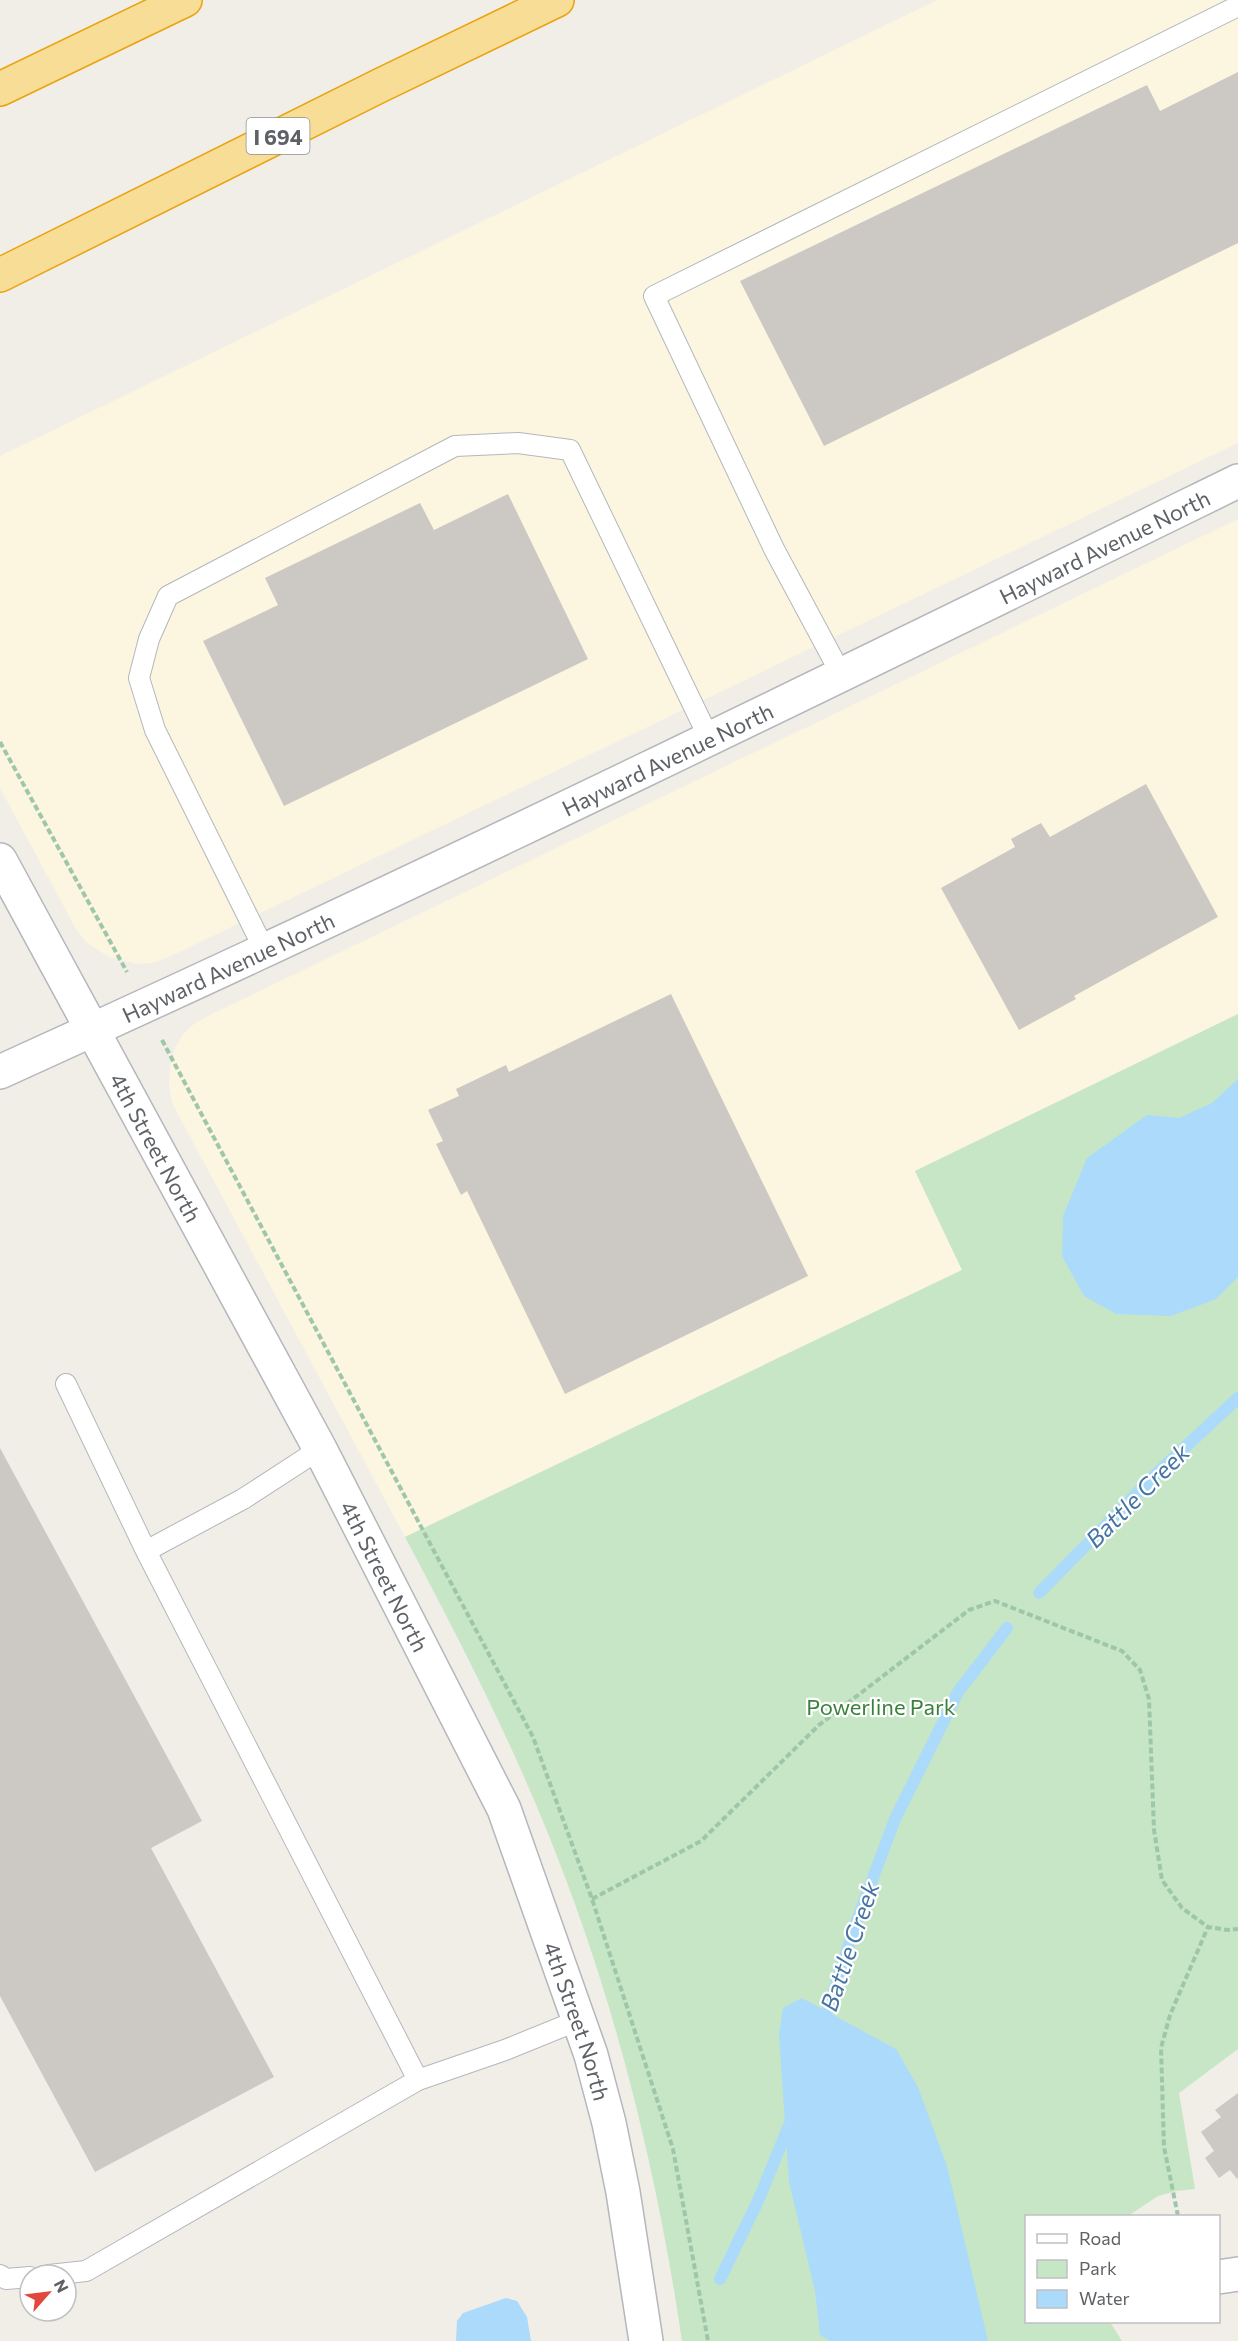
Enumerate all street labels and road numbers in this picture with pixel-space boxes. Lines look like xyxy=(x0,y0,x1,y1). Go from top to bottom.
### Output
road number: I 694 xyxy=(246,118,310,154)
street label: Hayward Avenue North xyxy=(995,483,1214,609)
street label: Hayward Avenue North xyxy=(557,697,777,821)
street label: Hayward Avenue North xyxy=(118,906,339,1028)
street label: 4th Street North xyxy=(105,1068,208,1227)
street label: 4th Street North xyxy=(335,1496,435,1656)
street label: 4th Street North xyxy=(538,1938,616,2103)

